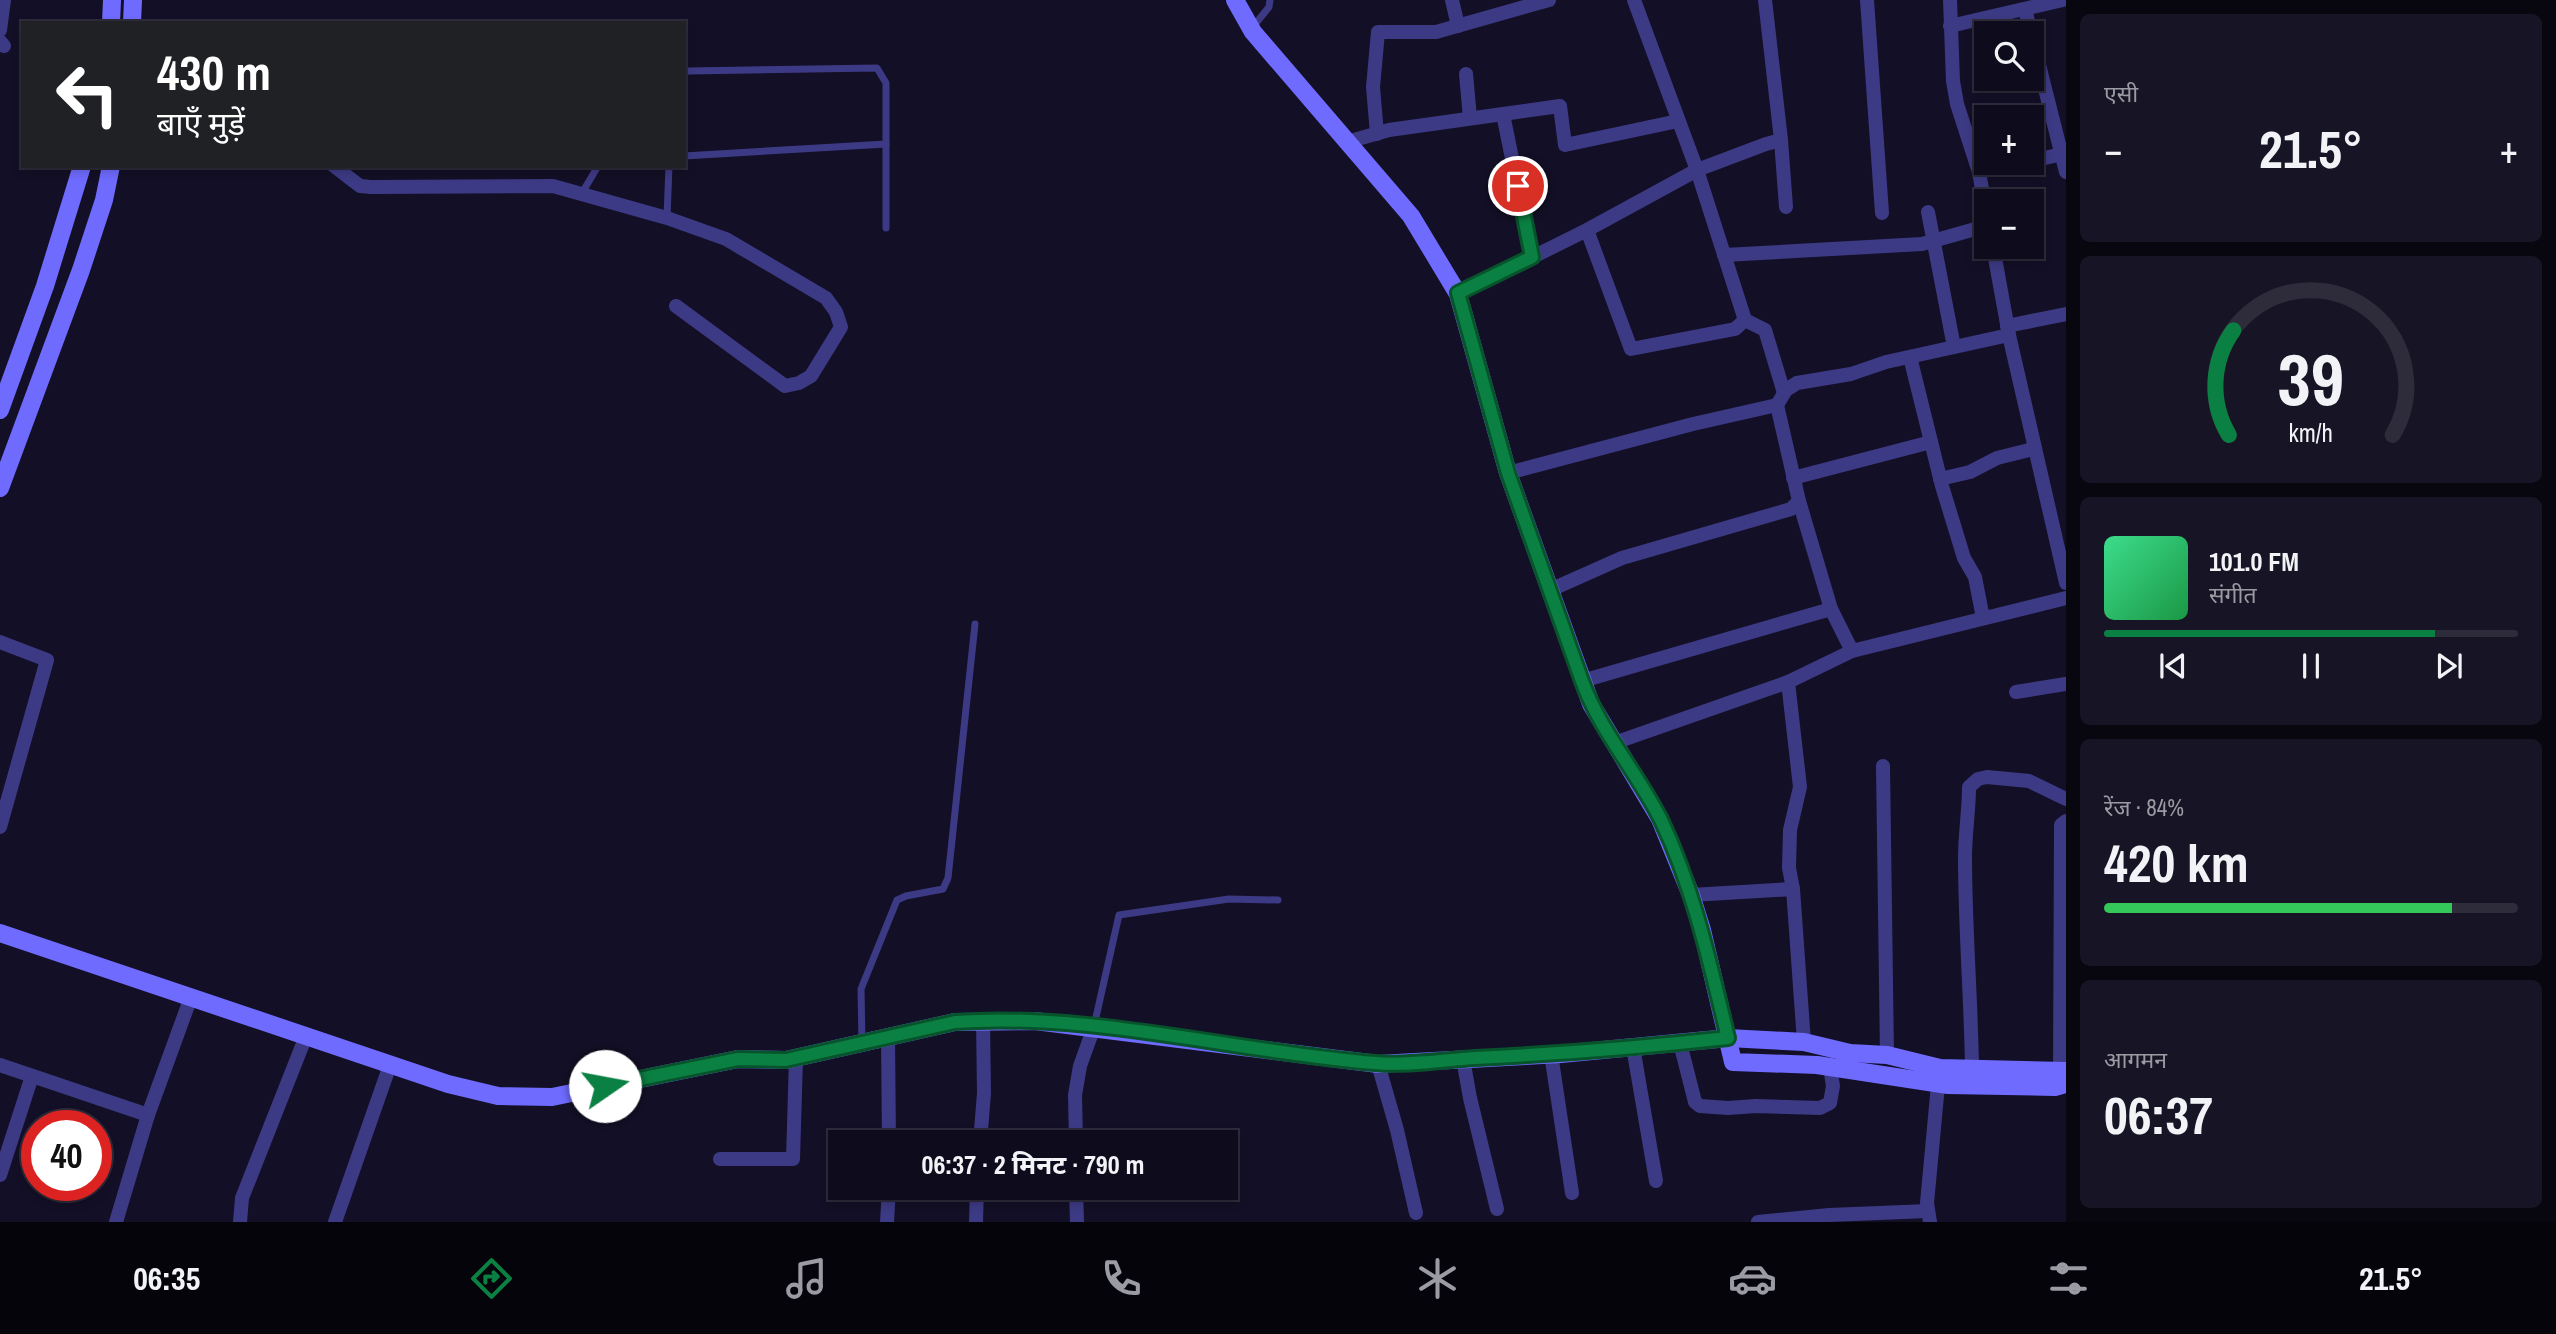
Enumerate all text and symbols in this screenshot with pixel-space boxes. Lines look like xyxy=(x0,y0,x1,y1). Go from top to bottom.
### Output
map controls xyxy=(1974,21,2044,259)
button: search xyxy=(1974,21,2044,91)
text: 430 m xyxy=(157,39,271,105)
icon: left xyxy=(42,49,133,140)
text: एसी xyxy=(2104,78,2138,109)
text: बाएँ मुड़ें xyxy=(157,102,245,145)
button: + xyxy=(1974,105,2044,175)
text: 21.5° xyxy=(2259,114,2363,184)
text: − xyxy=(2104,124,2122,175)
text: + xyxy=(2500,124,2518,175)
pin xyxy=(1488,156,1548,216)
icon: arrive xyxy=(1499,167,1537,205)
button: − xyxy=(1974,189,2044,259)
text: 39 xyxy=(2278,331,2344,429)
text: km/h xyxy=(2289,416,2333,450)
text: 101.0 FM xyxy=(2209,544,2299,579)
text: संगीत xyxy=(2209,579,2257,610)
icon: previous xyxy=(2154,647,2192,685)
icon: pause xyxy=(2292,647,2330,685)
icon: next xyxy=(2430,647,2468,685)
text: रेंज · 84% xyxy=(2104,792,2184,823)
text: 420 km xyxy=(2104,828,2249,898)
text: आगमन xyxy=(2104,1044,2167,1075)
position arrow xyxy=(568,1049,642,1123)
text: 06:37 xyxy=(2104,1080,2213,1150)
speed limit sign: 40 xyxy=(21,1110,112,1201)
text: 06:37 · 2 मिनट · 790 m xyxy=(922,1147,1144,1182)
icon: directions xyxy=(467,1254,516,1303)
icon: music xyxy=(782,1254,831,1303)
icon: phone xyxy=(1097,1254,1146,1303)
icon: climate xyxy=(1413,1254,1462,1303)
icon: car xyxy=(1728,1254,1777,1303)
icon: filters xyxy=(2044,1254,2093,1303)
text: 06:35 xyxy=(133,1257,200,1300)
text: 21.5° xyxy=(2359,1257,2423,1300)

